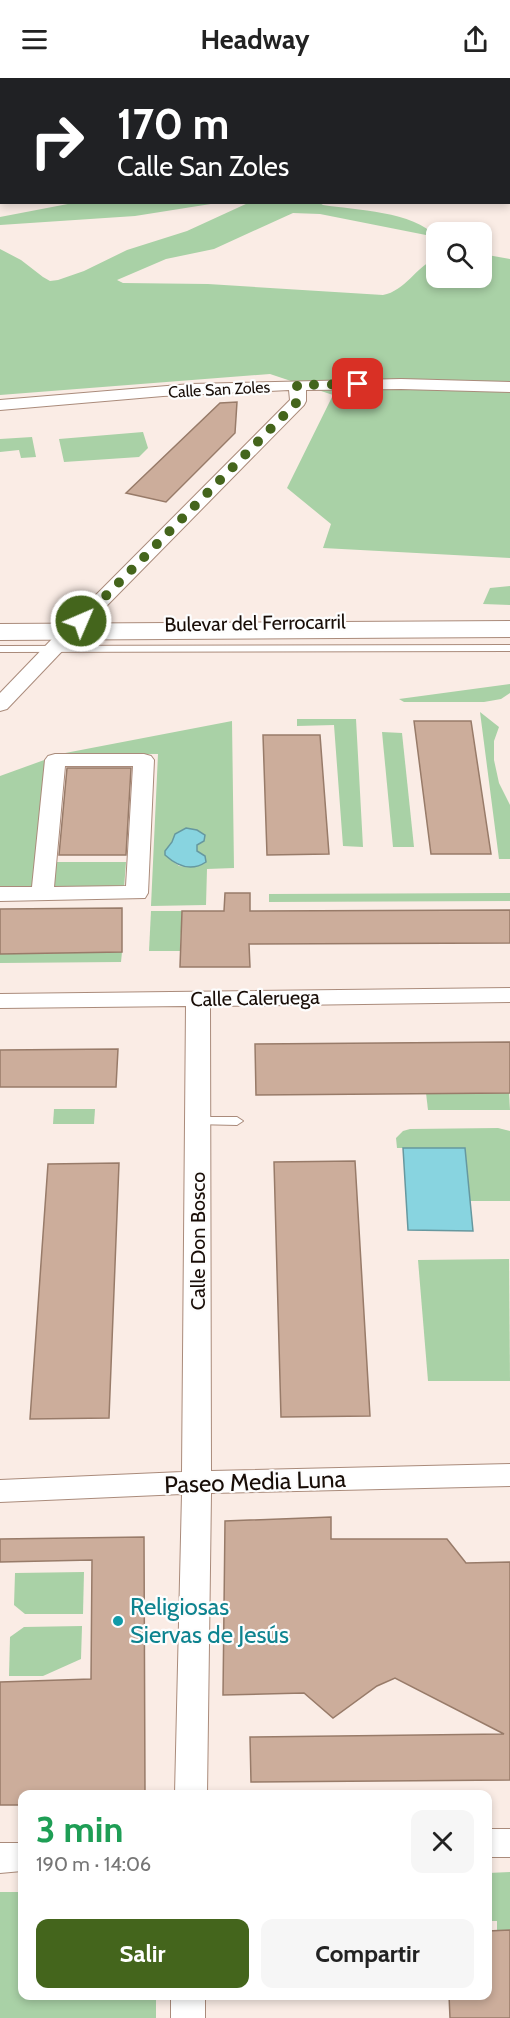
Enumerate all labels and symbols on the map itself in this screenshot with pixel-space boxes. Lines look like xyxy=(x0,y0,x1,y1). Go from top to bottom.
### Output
pin xyxy=(332,358,383,409)
street label: Calle San Zoles xyxy=(168,377,271,402)
position arrow xyxy=(49,589,113,653)
street label: Bulevar del Ferrocarril xyxy=(164,609,346,637)
street label: Calle Caleruega xyxy=(190,985,320,1011)
street label: Calle Don Bosco xyxy=(186,1172,210,1310)
street label: Paseo Media Luna xyxy=(164,1464,347,1499)
place label: Religiosas Siervas de Jesús xyxy=(130,1592,289,1649)
marker: Religiosas Siervas de Jesús xyxy=(111,1614,125,1628)

